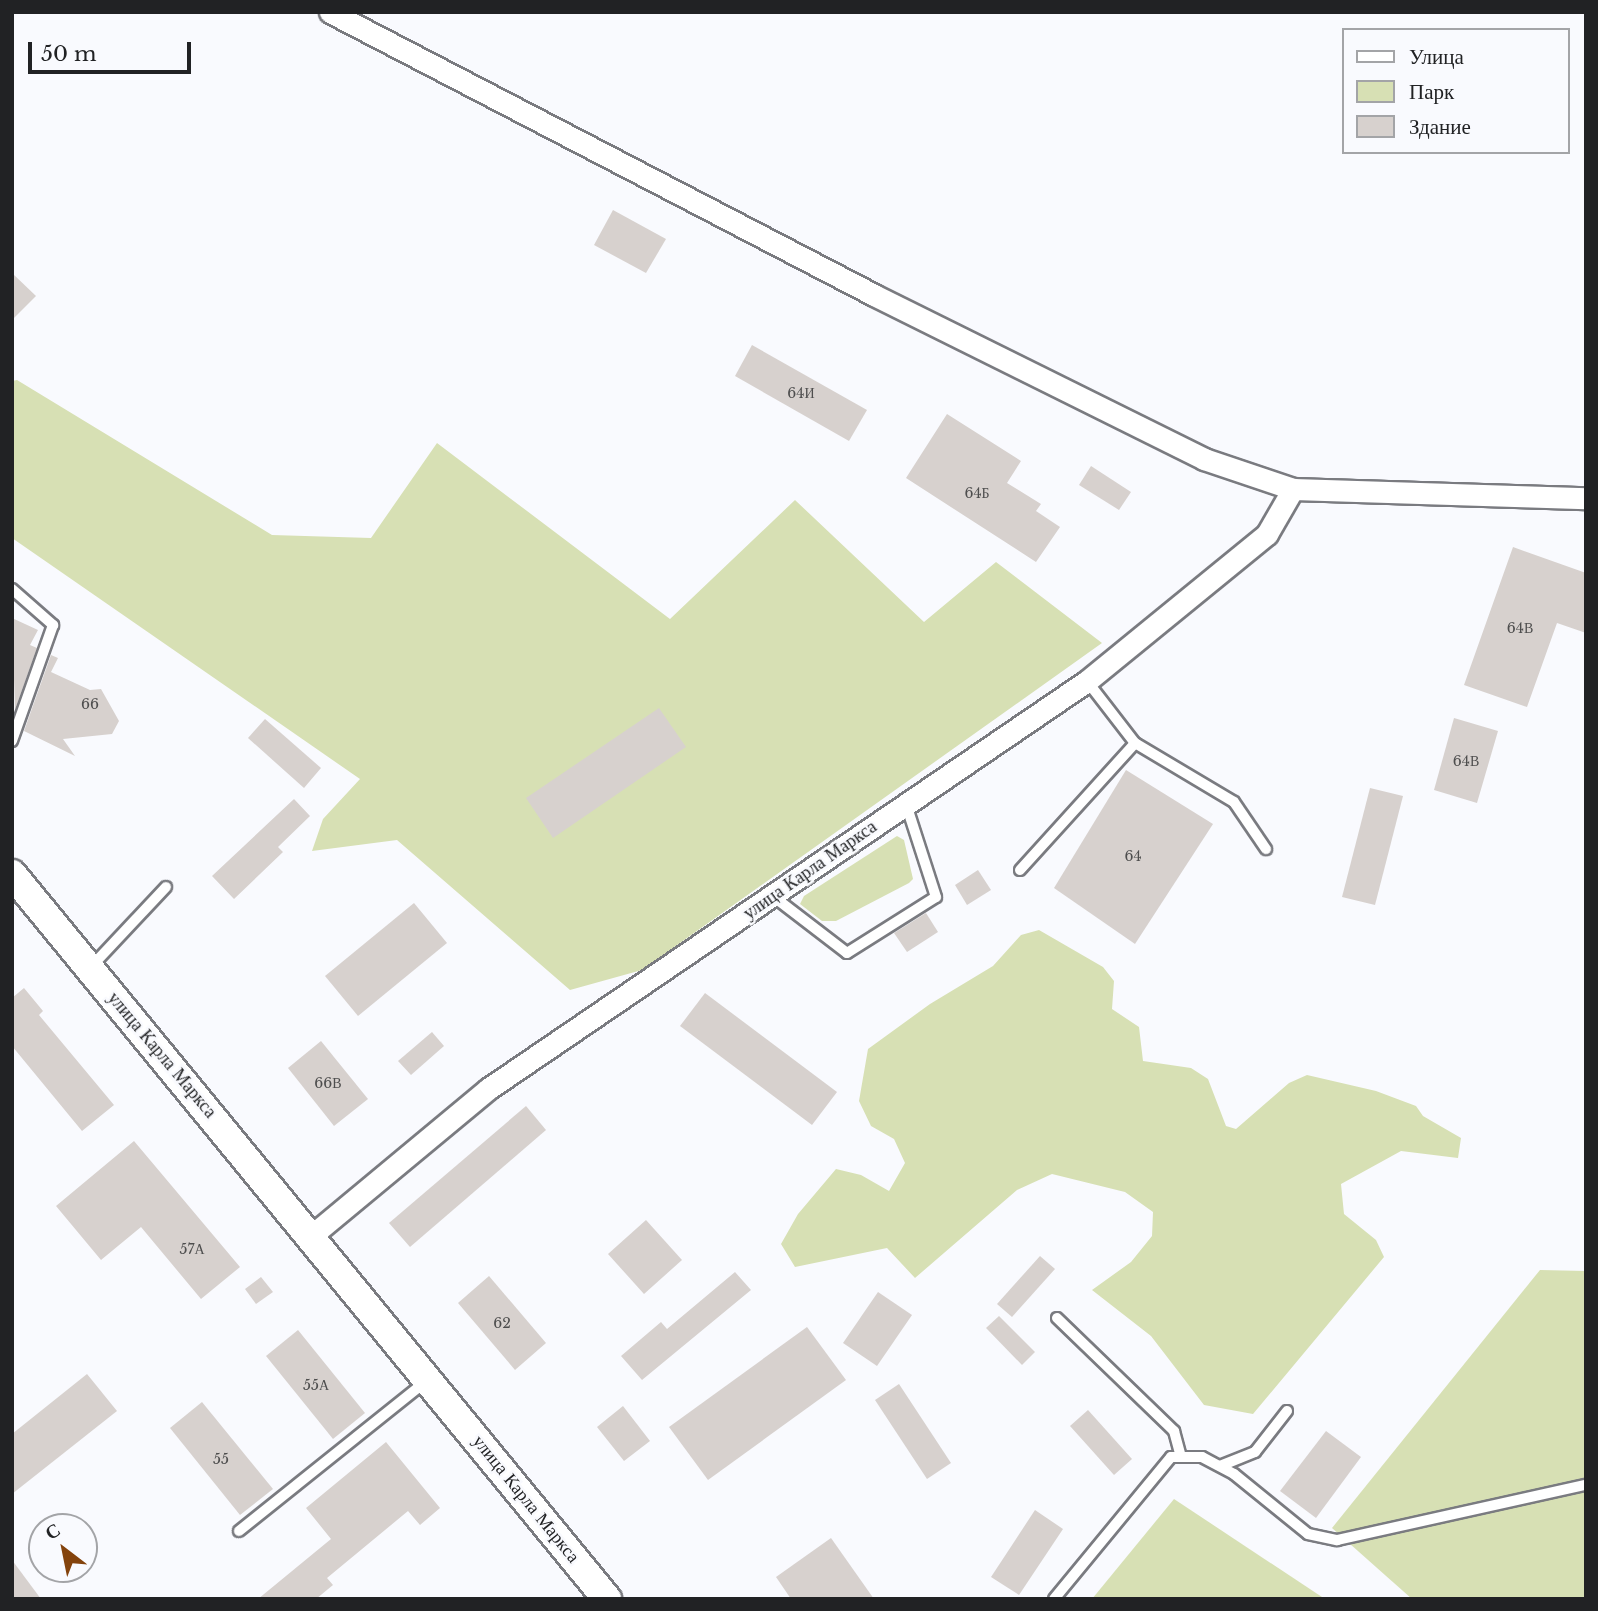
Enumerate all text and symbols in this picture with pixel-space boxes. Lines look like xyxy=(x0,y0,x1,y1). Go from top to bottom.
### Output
scale bar xyxy=(32,28,194,72)
legend xyxy=(1342,28,1570,154)
text: 50 m xyxy=(41,41,96,67)
text: Улица xyxy=(1409,44,1464,70)
text: Парк xyxy=(1409,79,1454,105)
text: Здание xyxy=(1409,114,1471,140)
house number: 64И xyxy=(787,385,815,401)
house number: 64Б xyxy=(964,485,990,501)
house number: 64В xyxy=(1507,620,1533,636)
house number: 66 xyxy=(81,696,99,712)
house number: 64В xyxy=(1453,753,1479,769)
street label: улица Карла Маркса xyxy=(739,816,881,924)
house number: 64 xyxy=(1124,848,1142,864)
street label: улица Карла Маркса xyxy=(103,988,221,1122)
house number: 66В xyxy=(314,1075,342,1091)
house number: 57А xyxy=(179,1241,205,1257)
house number: 62 xyxy=(493,1315,511,1331)
house number: 55А xyxy=(303,1377,329,1393)
street label: улица Карла Маркса xyxy=(468,1431,584,1567)
house number: 55 xyxy=(213,1451,229,1467)
north arrow xyxy=(28,1513,98,1583)
text: С xyxy=(41,1518,65,1545)

